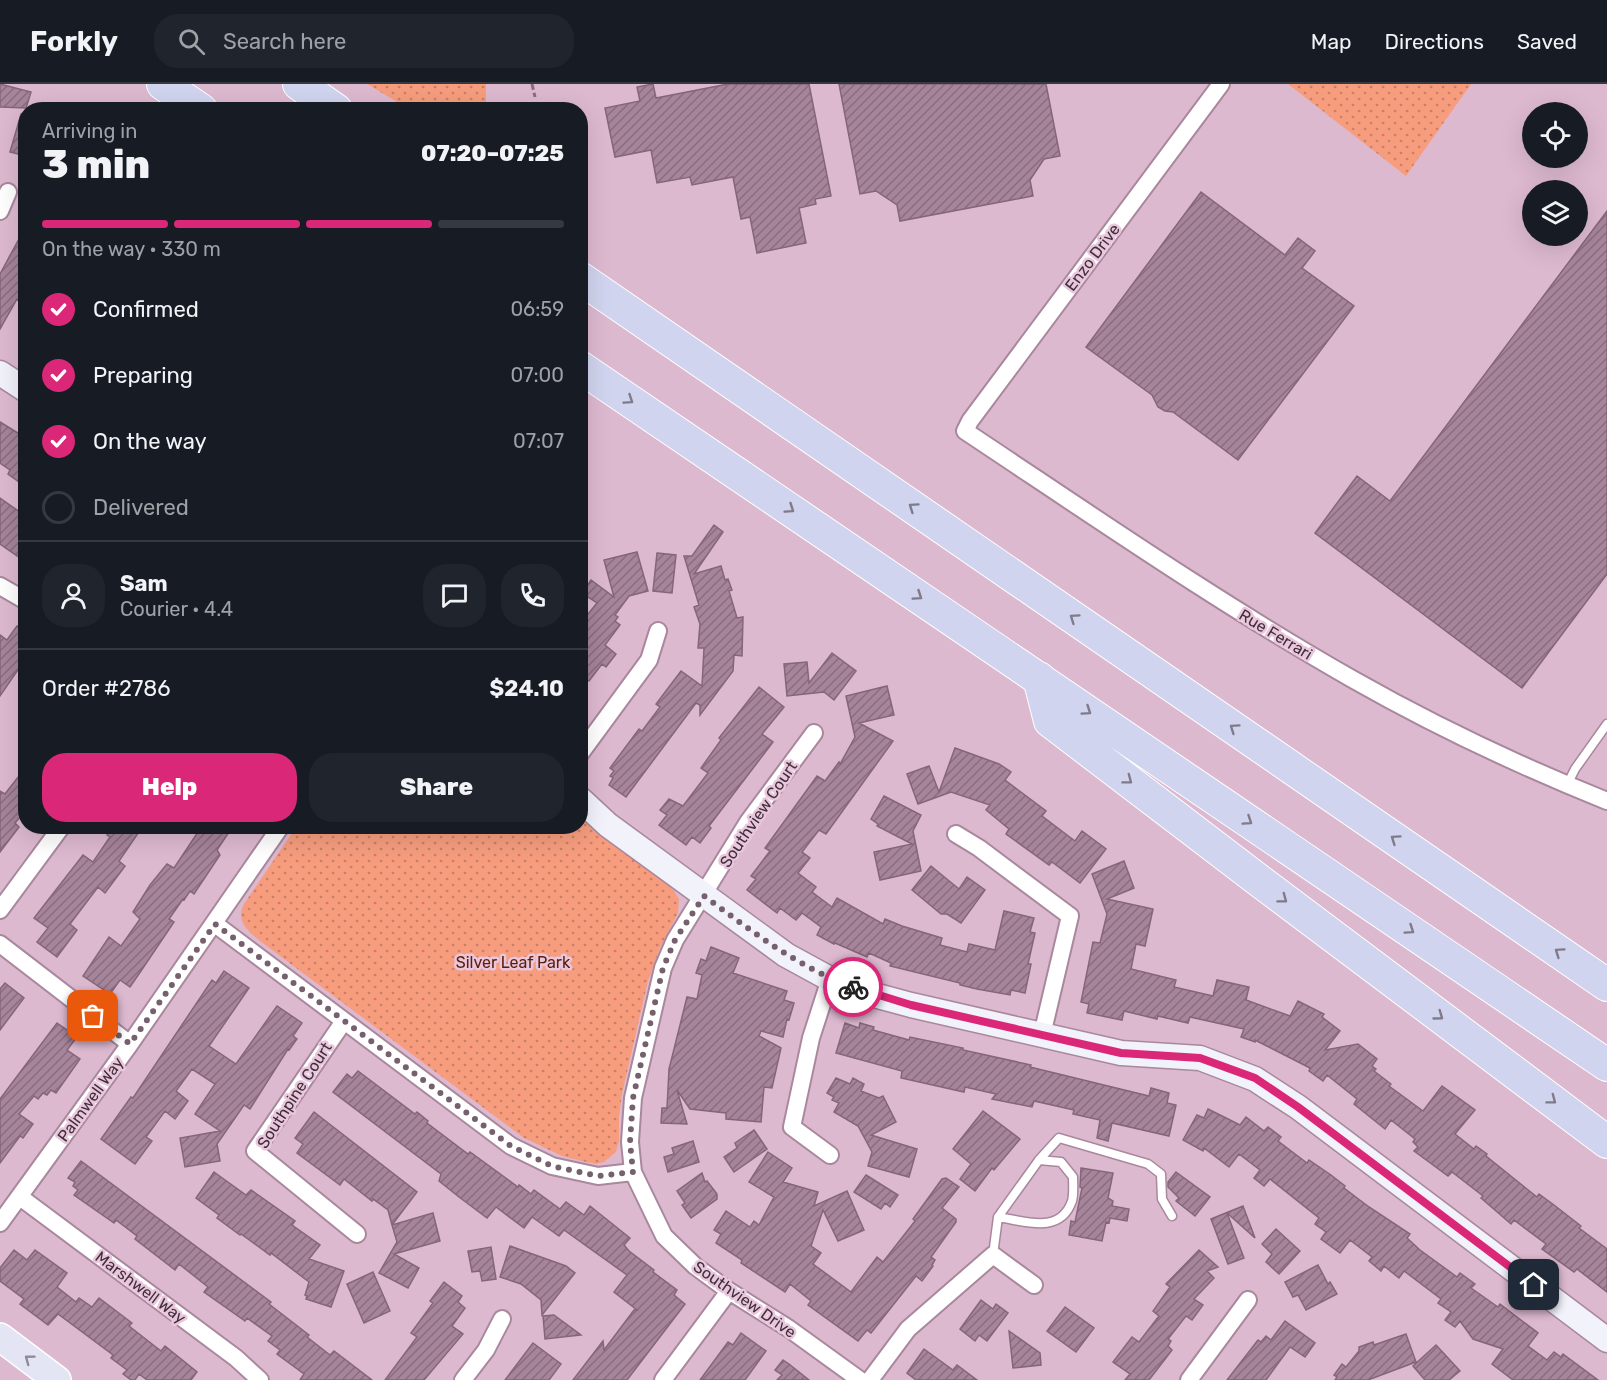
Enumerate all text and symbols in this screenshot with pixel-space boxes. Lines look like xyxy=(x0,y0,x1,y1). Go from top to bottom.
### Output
search box xyxy=(154,14,574,68)
text: Forkly xyxy=(30,25,118,58)
icon: search xyxy=(175,25,208,58)
text: Search here xyxy=(223,28,346,55)
text: Map xyxy=(1311,29,1352,54)
text: Directions xyxy=(1385,29,1484,54)
text: Saved xyxy=(1517,29,1577,54)
map controls xyxy=(1522,102,1588,246)
button: locate xyxy=(1522,102,1588,168)
text: Arriving in xyxy=(42,119,137,143)
text: 07:20–07:25 xyxy=(421,140,564,167)
text: 3 min xyxy=(42,142,150,188)
button: layers xyxy=(1522,180,1588,246)
street label: Enzo Drive xyxy=(1061,220,1124,295)
text: On the way · 330 m xyxy=(42,237,221,261)
icon: check xyxy=(42,293,75,326)
text: Confirmed xyxy=(93,296,199,323)
text: 06:59 xyxy=(510,297,564,321)
icon: check xyxy=(42,359,75,392)
text: Preparing xyxy=(93,362,193,389)
text: 07:00 xyxy=(511,363,564,387)
one-way arrow xyxy=(622,393,633,404)
icon: check xyxy=(42,425,75,458)
text: On the way xyxy=(93,428,207,455)
text: 07:07 xyxy=(513,429,564,453)
text: Delivered xyxy=(93,494,189,521)
one-way arrow xyxy=(784,502,795,513)
one-way arrow xyxy=(909,503,920,514)
button: person xyxy=(42,564,105,627)
button: chat xyxy=(423,564,486,627)
button: phone xyxy=(501,564,564,627)
text: Sam xyxy=(120,570,168,597)
one-way arrow xyxy=(912,589,923,600)
text: Courier · 4.4 xyxy=(120,597,233,621)
street label: Rue Ferrari xyxy=(1236,605,1316,664)
one-way arrow xyxy=(1069,614,1080,625)
text: Order #2786 xyxy=(42,675,170,702)
text: $24.10 xyxy=(490,675,564,702)
one-way arrow xyxy=(1080,704,1091,715)
one-way arrow xyxy=(1230,724,1241,735)
button: Help xyxy=(42,753,297,822)
button: Share xyxy=(309,753,564,822)
street label: Southview Court xyxy=(716,757,801,871)
one-way arrow xyxy=(1121,773,1132,784)
one-way arrow xyxy=(1242,814,1253,825)
one-way arrow xyxy=(1390,835,1401,846)
one-way arrow xyxy=(1276,891,1287,902)
one-way arrow xyxy=(1403,923,1414,934)
one-way arrow xyxy=(1554,948,1565,959)
park label: Silver Leaf Park xyxy=(456,953,571,972)
courier xyxy=(823,957,883,1017)
icon: bike xyxy=(837,971,870,1004)
pin xyxy=(67,990,118,1041)
icon: bag xyxy=(76,999,109,1032)
one-way arrow xyxy=(1433,1008,1444,1019)
street label: Southpine Court xyxy=(253,1039,336,1152)
street label: Palmwell Way xyxy=(53,1053,128,1145)
one-way arrow xyxy=(1546,1092,1557,1103)
street label: Marshwell Way xyxy=(92,1247,190,1328)
street label: Southview Drive xyxy=(690,1257,800,1342)
pin xyxy=(1508,1259,1559,1310)
icon: home xyxy=(1517,1268,1550,1301)
one-way arrow xyxy=(24,1355,35,1366)

